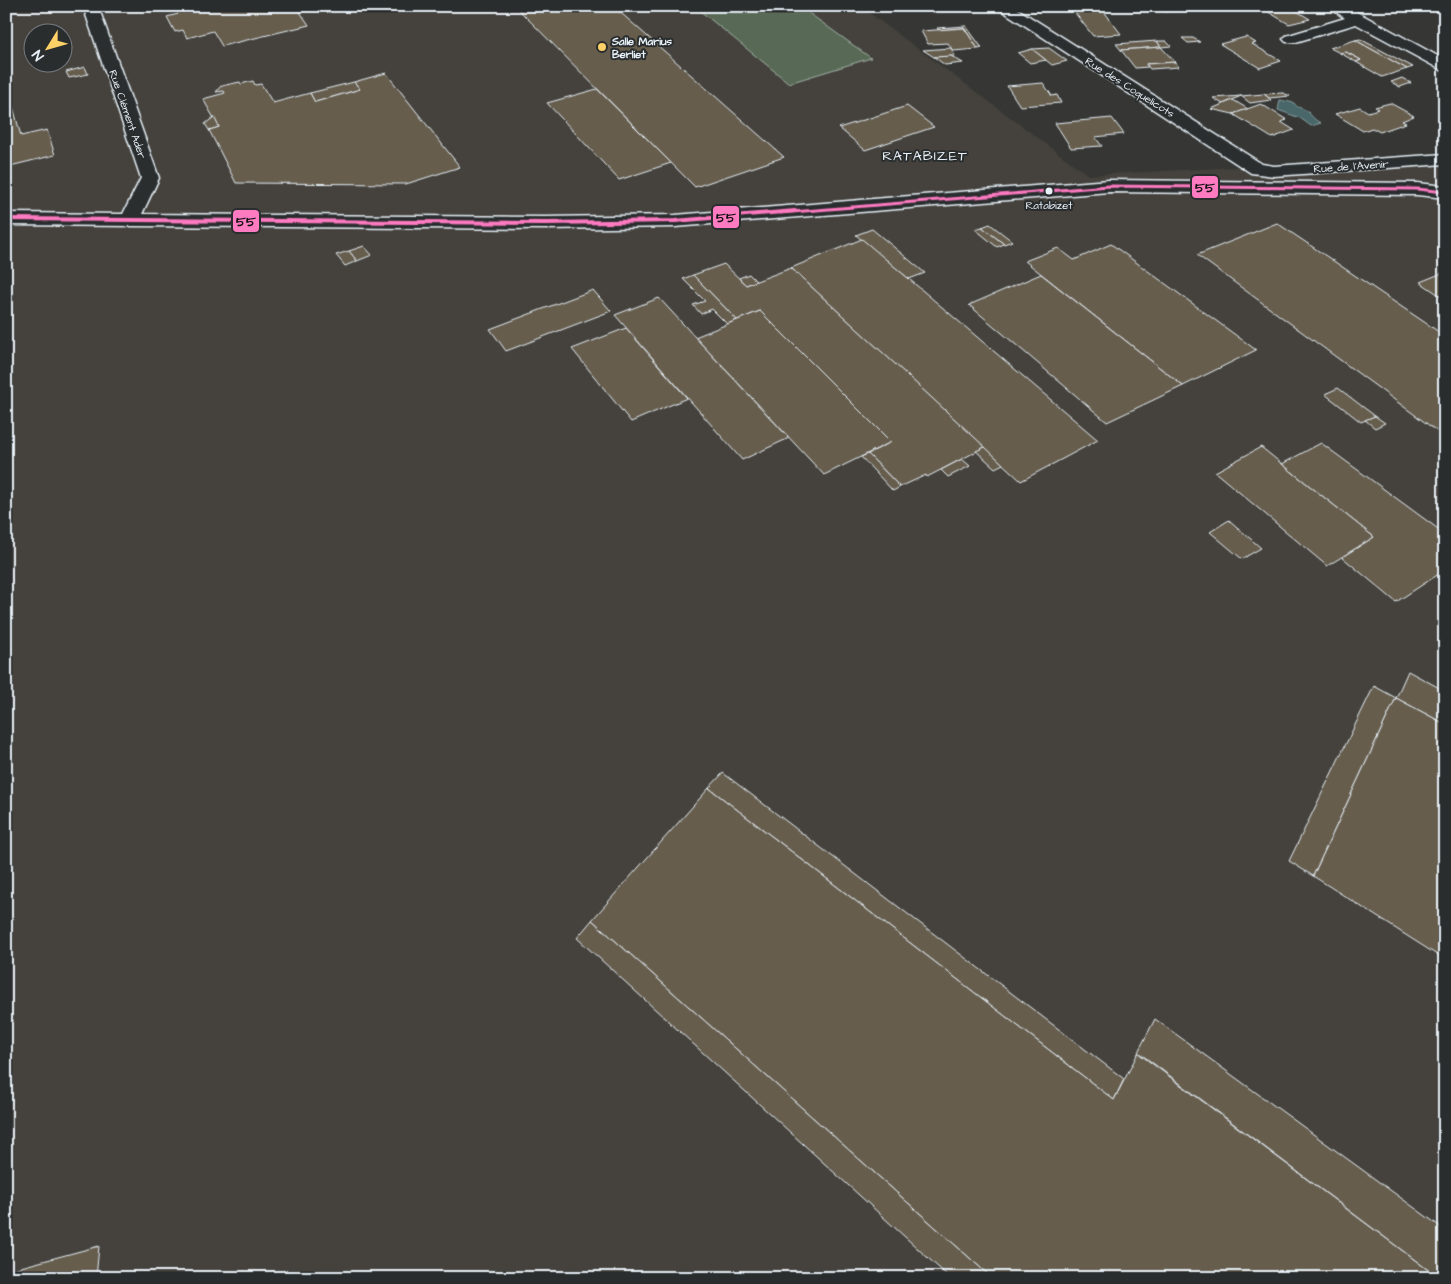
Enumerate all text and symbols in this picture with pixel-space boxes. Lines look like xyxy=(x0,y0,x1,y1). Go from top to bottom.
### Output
north arrow xyxy=(22,22,72,72)
place label: Salle Marius Berliet xyxy=(611,34,672,62)
marker: Salle Marius Berliet xyxy=(596,41,608,53)
text: N xyxy=(28,46,49,65)
street label: Rue des Coquelicots xyxy=(1082,54,1178,121)
street label: Rue Clément Ader xyxy=(105,68,150,160)
district label: RATABIZET xyxy=(882,146,968,166)
street label: Rue de l'Avenir xyxy=(1313,156,1389,177)
line badge: 55 xyxy=(1191,175,1219,199)
text: 55 xyxy=(1195,178,1216,198)
marker: Ratabizet xyxy=(1044,186,1054,196)
place label: Ratabizet xyxy=(1025,198,1073,213)
line badge: 55 xyxy=(712,205,740,229)
text: 55 xyxy=(716,208,737,228)
line badge: 55 xyxy=(232,209,260,233)
text: 55 xyxy=(236,212,257,232)

